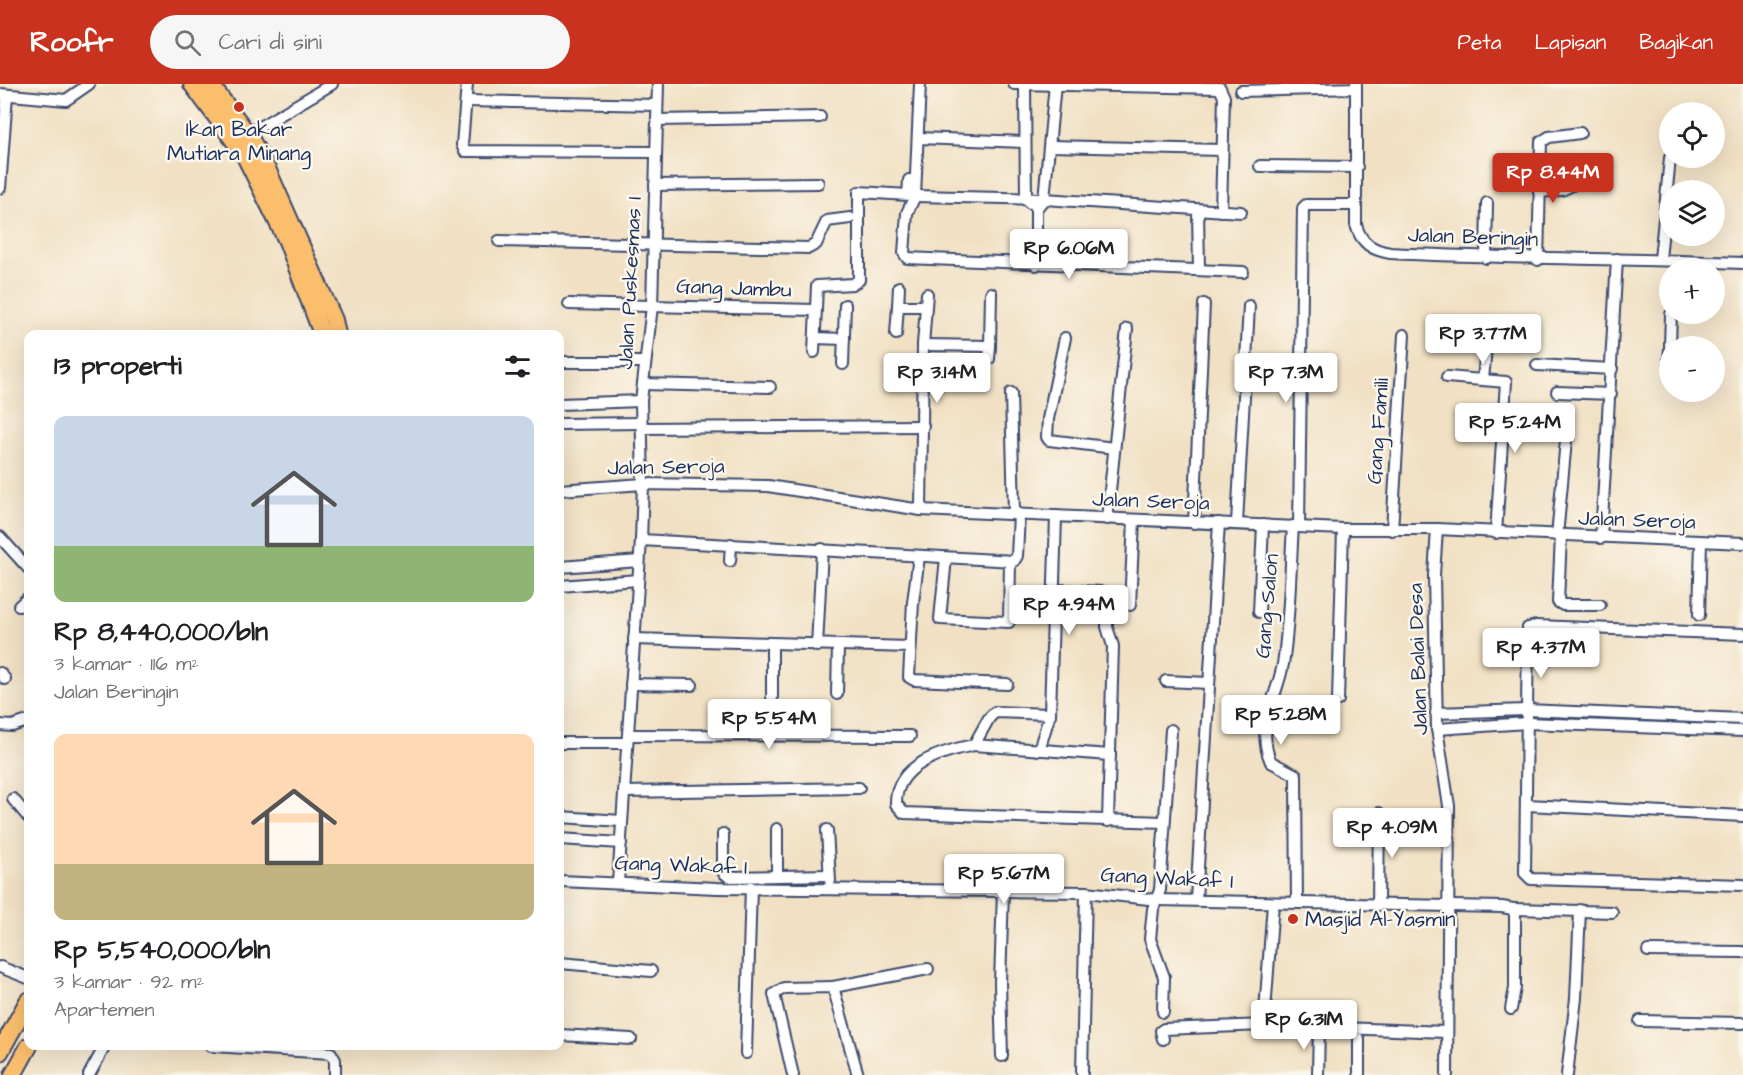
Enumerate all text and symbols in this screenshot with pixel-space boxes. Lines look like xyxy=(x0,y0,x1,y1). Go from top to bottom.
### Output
search box xyxy=(150,15,570,69)
text: Roofr xyxy=(30,23,114,62)
icon: search xyxy=(171,26,204,59)
text: Cari di sini xyxy=(219,27,322,58)
text: Peta xyxy=(1458,28,1501,57)
text: Lapisan xyxy=(1534,28,1606,57)
text: Bagikan xyxy=(1639,28,1713,57)
marker: Ikan Bakar Mutiara Minang xyxy=(232,100,246,114)
map controls xyxy=(1659,102,1725,402)
button: locate xyxy=(1659,102,1725,168)
place label: Ikan Bakar Mutiara Minang xyxy=(167,115,311,170)
pin: Rp 8.44M xyxy=(1491,153,1615,204)
text: Rp 8.44M xyxy=(1507,158,1599,186)
button: layers xyxy=(1659,180,1725,246)
street label: Jalan Puskesmas I xyxy=(611,196,649,370)
street label: Jalan Beringin xyxy=(1407,220,1539,256)
pin: Rp 6.06M xyxy=(1007,229,1131,280)
text: Rp 6.06M xyxy=(1024,234,1114,262)
button: + xyxy=(1659,258,1725,324)
street label: Gang Jambu xyxy=(676,271,793,307)
pin: Rp 3.77M xyxy=(1421,314,1545,365)
text: Rp 3.77M xyxy=(1439,319,1527,347)
button: − xyxy=(1659,336,1725,402)
text: 13 properti xyxy=(54,348,182,384)
icon: filters xyxy=(501,350,534,383)
pin: Rp 3.14M xyxy=(875,353,999,404)
pin: Rp 7.3M xyxy=(1231,353,1341,404)
text: Rp 3.14M xyxy=(897,358,977,386)
text: Rp 7.3M xyxy=(1248,358,1324,386)
street label: Gang Famili xyxy=(1360,377,1398,485)
pin: Rp 5.24M xyxy=(1453,403,1577,454)
text: Rp 5.24M xyxy=(1469,408,1561,436)
street label: Jalan Seroja xyxy=(607,451,725,483)
icon: home xyxy=(240,455,348,563)
street label: Jalan Seroja xyxy=(1092,484,1210,518)
street label: Jalan Seroja xyxy=(1578,503,1696,537)
street label: Gang Salon xyxy=(1248,553,1288,660)
street label: Jalan Balai Desa xyxy=(1401,582,1435,736)
pin: Rp 4.94M xyxy=(1007,585,1131,636)
text: Rp 4.94M xyxy=(1023,590,1115,618)
text: Rp 8,440,000/bln xyxy=(54,614,268,650)
pin: Rp 4.37M xyxy=(1479,628,1603,679)
text: Rp 4.37M xyxy=(1497,633,1585,661)
text: 3 kamar · 116 m² xyxy=(54,650,199,678)
text: Jalan Beringin xyxy=(54,678,179,706)
pin: Rp 5.28M xyxy=(1219,695,1343,746)
pin: Rp 5.54M xyxy=(707,699,831,750)
text: Rp 5.28M xyxy=(1235,700,1327,728)
text: Rp 5.54M xyxy=(722,704,816,732)
icon: home xyxy=(240,773,348,881)
pin: Rp 4.09M xyxy=(1330,808,1454,859)
text: Rp 4.09M xyxy=(1347,813,1437,841)
street label: Gang Wakaf I xyxy=(614,848,748,884)
pin: Rp 5.67M xyxy=(942,854,1066,905)
text: Rp 5.67M xyxy=(958,859,1050,887)
street label: Gang Wakaf I xyxy=(1100,860,1234,898)
place label: Masjid Al-Yasmin xyxy=(1305,905,1455,934)
marker: Masjid Al-Yasmin xyxy=(1286,912,1300,926)
text: Rp 5,540,000/bln xyxy=(54,932,270,968)
text: 3 kamar · 92 m² xyxy=(54,968,204,996)
text: Apartemen xyxy=(54,996,154,1024)
pin: Rp 6.31M xyxy=(1242,1000,1366,1051)
text: Rp 6.31M xyxy=(1265,1005,1343,1033)

